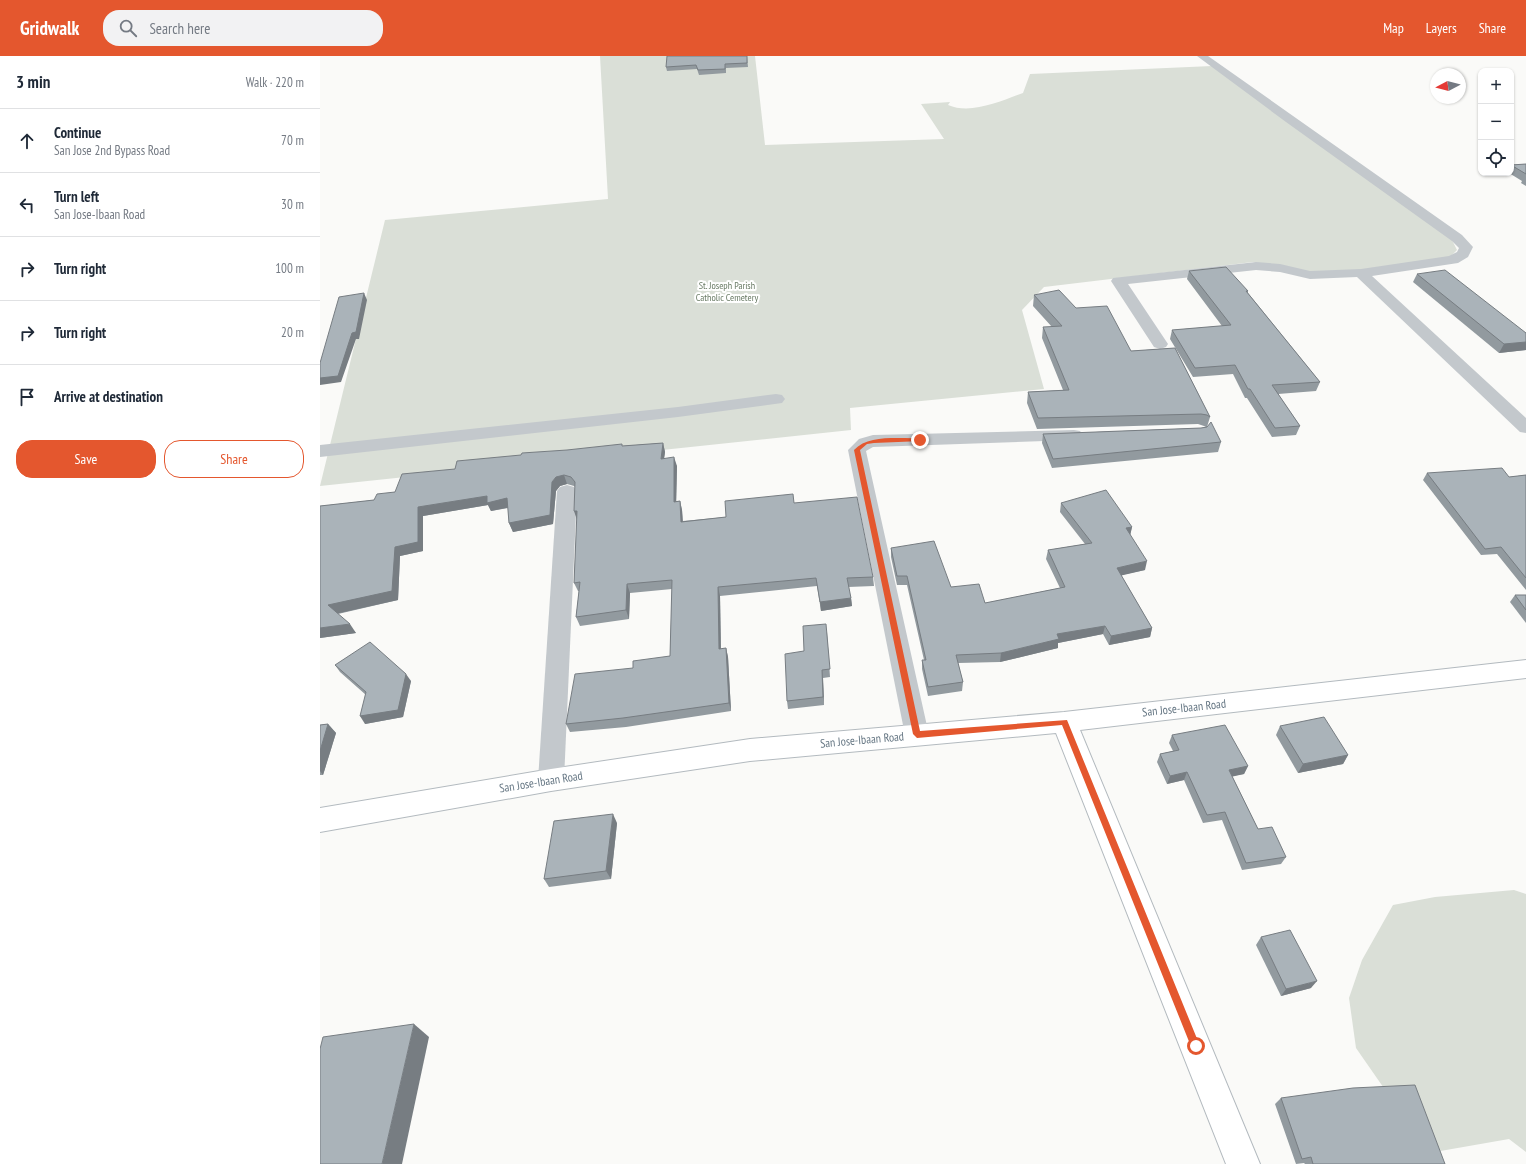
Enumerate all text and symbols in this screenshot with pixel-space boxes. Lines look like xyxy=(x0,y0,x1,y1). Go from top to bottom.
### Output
search box xyxy=(103,10,383,46)
text: Gridwalk xyxy=(20,16,79,40)
icon: search xyxy=(117,17,139,39)
text: Search here xyxy=(149,19,210,38)
text: Map xyxy=(1383,19,1404,37)
text: Layers xyxy=(1426,19,1457,37)
text: Share xyxy=(1479,19,1506,37)
north arrow xyxy=(1430,68,1466,104)
map controls xyxy=(1478,68,1514,176)
button: + xyxy=(1478,68,1514,104)
text: 3 min xyxy=(16,71,50,93)
text: Walk · 220 m xyxy=(246,74,304,91)
button: − xyxy=(1478,104,1514,140)
text: Continue xyxy=(54,123,101,142)
icon: ahead xyxy=(16,130,38,152)
text: 70 m xyxy=(281,132,304,149)
button: locate xyxy=(1478,140,1514,176)
text: San Jose 2nd Bypass Road xyxy=(54,142,170,159)
text: Turn left xyxy=(54,187,99,206)
icon: left xyxy=(16,194,38,216)
text: 30 m xyxy=(281,196,304,213)
text: San Jose-Ibaan Road xyxy=(54,206,145,223)
icon: right xyxy=(16,258,38,280)
text: Turn right xyxy=(54,259,106,278)
text: 100 m xyxy=(275,260,304,277)
park label: St. Joseph Parish Catholic Cemetery xyxy=(696,279,758,304)
icon: right xyxy=(16,322,38,344)
text: Turn right xyxy=(54,323,106,342)
text: 20 m xyxy=(281,324,304,341)
icon: arrive xyxy=(16,386,38,408)
text: Arrive at destination xyxy=(54,387,163,406)
route end xyxy=(911,431,929,449)
button: Save xyxy=(16,440,156,478)
button: Share xyxy=(164,440,304,478)
street label: San Jose-Ibaan Road xyxy=(1141,696,1227,719)
street label: San Jose-Ibaan Road xyxy=(819,728,905,751)
street label: San Jose-Ibaan Road xyxy=(498,768,584,796)
route start xyxy=(1187,1037,1205,1055)

